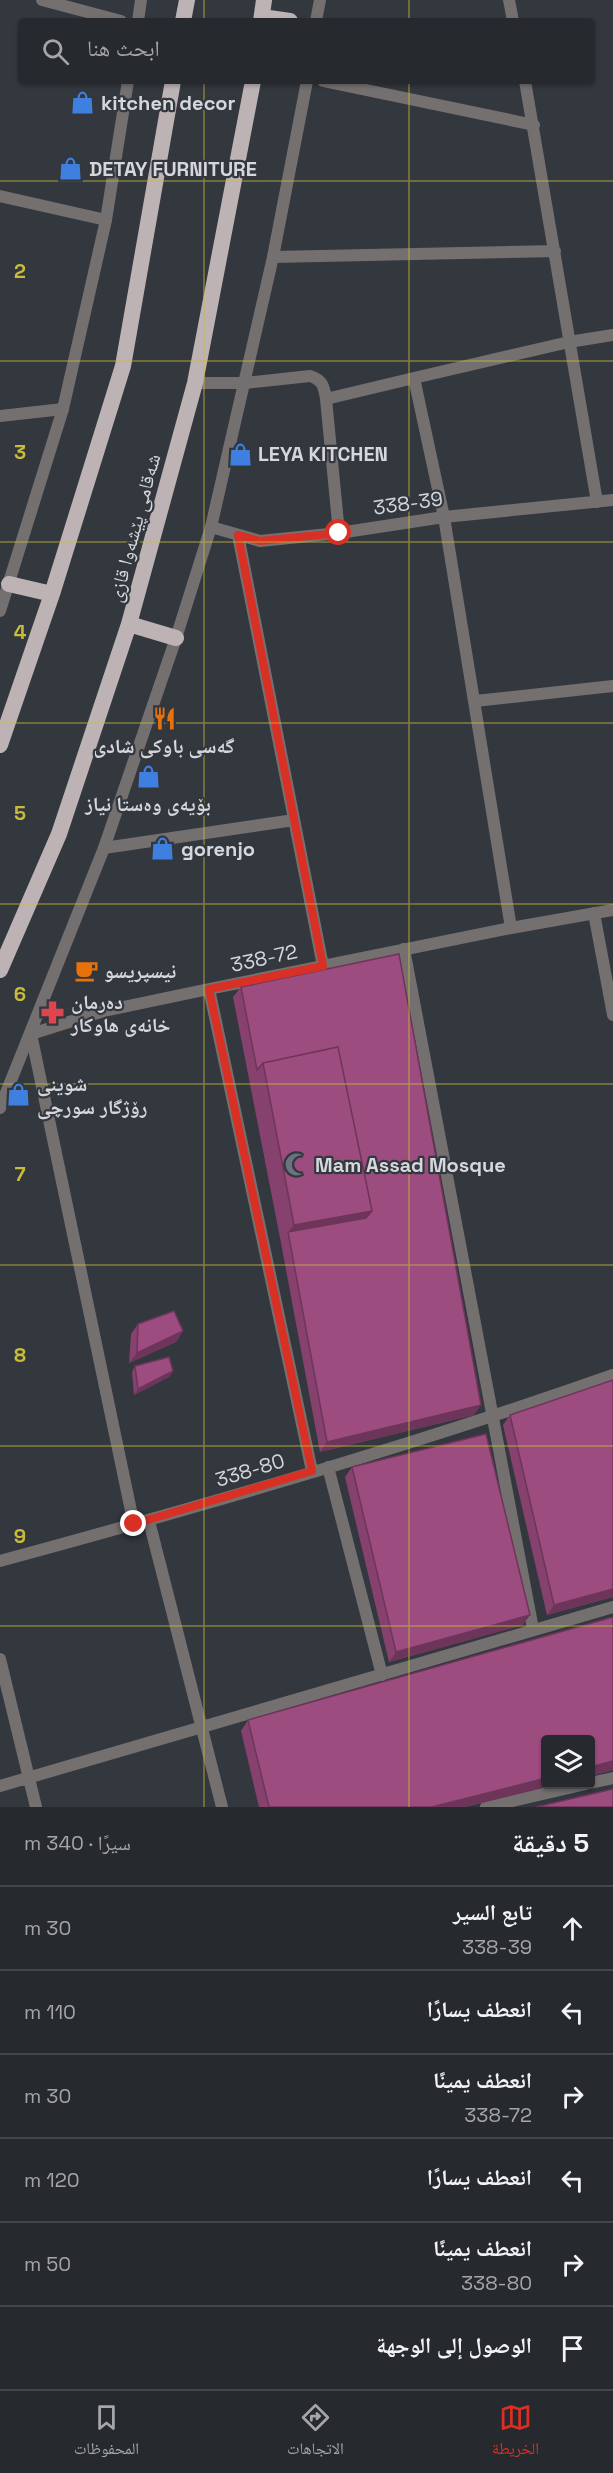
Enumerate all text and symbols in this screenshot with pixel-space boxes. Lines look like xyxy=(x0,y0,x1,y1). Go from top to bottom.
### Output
search box xyxy=(18,18,595,84)
text: ابحث هنا xyxy=(87,34,160,62)
icon: search xyxy=(39,35,72,68)
shop icon: kitchen decor xyxy=(70,90,96,116)
place label: kitchen decor xyxy=(101,90,236,116)
shop icon: DETAY FURNITURE xyxy=(58,156,84,182)
place label: DETAY FURNITURE xyxy=(89,156,257,182)
text: 2 xyxy=(14,258,26,284)
text: 3 xyxy=(14,439,26,465)
shop icon: LEYA KITCHEN xyxy=(227,441,253,467)
place label: LEYA KITCHEN xyxy=(258,441,388,467)
street label: شەقامی پێشەوا قازی xyxy=(102,451,166,605)
street label: 338-39 xyxy=(372,485,444,521)
route start xyxy=(325,519,351,545)
text: 4 xyxy=(14,619,27,645)
restaurant icon: گەسی باوکی شادی xyxy=(151,705,177,731)
place label: گەسی باوکی شادی xyxy=(93,733,235,759)
shop icon: بۆیەی وەستا نیاز xyxy=(135,764,161,790)
place label: بۆیەی وەستا نیاز xyxy=(84,791,211,817)
text: 5 xyxy=(14,800,26,826)
shop icon: gorenjo xyxy=(150,836,176,862)
place label: gorenjo xyxy=(181,836,255,862)
street label: 338-72 xyxy=(228,938,300,978)
cafe icon: نيسپريسو xyxy=(73,958,99,984)
place label: نيسپريسو xyxy=(104,958,176,984)
text: 6 xyxy=(14,981,26,1007)
place label: دەرمان خانەی هاوکار xyxy=(70,989,171,1038)
pharmacy icon: دەرمان خانەی هاوکار xyxy=(40,1000,66,1026)
place label: شوينی رۆژگار سورچی xyxy=(37,1071,147,1120)
shop icon: شوينی رۆژگار سورچی xyxy=(6,1082,32,1108)
mosque icon: Mam Assad Mosque xyxy=(284,1152,310,1178)
place label: Mam Assad Mosque xyxy=(315,1152,506,1178)
text: 7 xyxy=(14,1161,26,1187)
text: 8 xyxy=(14,1342,26,1368)
street label: 338-80 xyxy=(212,1447,288,1493)
route end xyxy=(120,1510,146,1536)
text: 9 xyxy=(14,1523,26,1549)
map controls xyxy=(541,1735,595,1789)
button: layers xyxy=(541,1735,595,1789)
text: 5 دقيقة xyxy=(512,1826,589,1860)
text: سيرًا · 340 m xyxy=(24,1830,131,1856)
text: تابع السير xyxy=(453,1898,532,1926)
icon: ahead xyxy=(556,1912,589,1945)
text: 30 m xyxy=(24,1915,71,1941)
text: 338-39 xyxy=(462,1934,532,1960)
text: انعطف يسارًا xyxy=(427,1995,532,2023)
icon: left xyxy=(556,1996,589,2029)
text: 110 m xyxy=(24,1999,76,2025)
text: انعطف يمينًا xyxy=(433,2066,532,2094)
icon: right xyxy=(556,2080,589,2113)
text: 30 m xyxy=(24,2083,71,2109)
text: 338-72 xyxy=(464,2102,532,2128)
text: انعطف يسارًا xyxy=(427,2163,532,2191)
icon: left xyxy=(556,2164,589,2197)
text: 120 m xyxy=(24,2167,80,2193)
text: انعطف يمينًا xyxy=(433,2234,532,2262)
icon: right xyxy=(556,2248,589,2281)
text: 50 m xyxy=(24,2251,71,2277)
text: 338-80 xyxy=(461,2270,532,2296)
text: الوصول إلى الوجهة xyxy=(376,2331,532,2359)
icon: arrive xyxy=(556,2332,589,2365)
tab: المحفوظات xyxy=(74,2401,139,2464)
tab: الاتجاهات xyxy=(287,2401,344,2464)
tab: الخريطة xyxy=(492,2401,539,2464)

